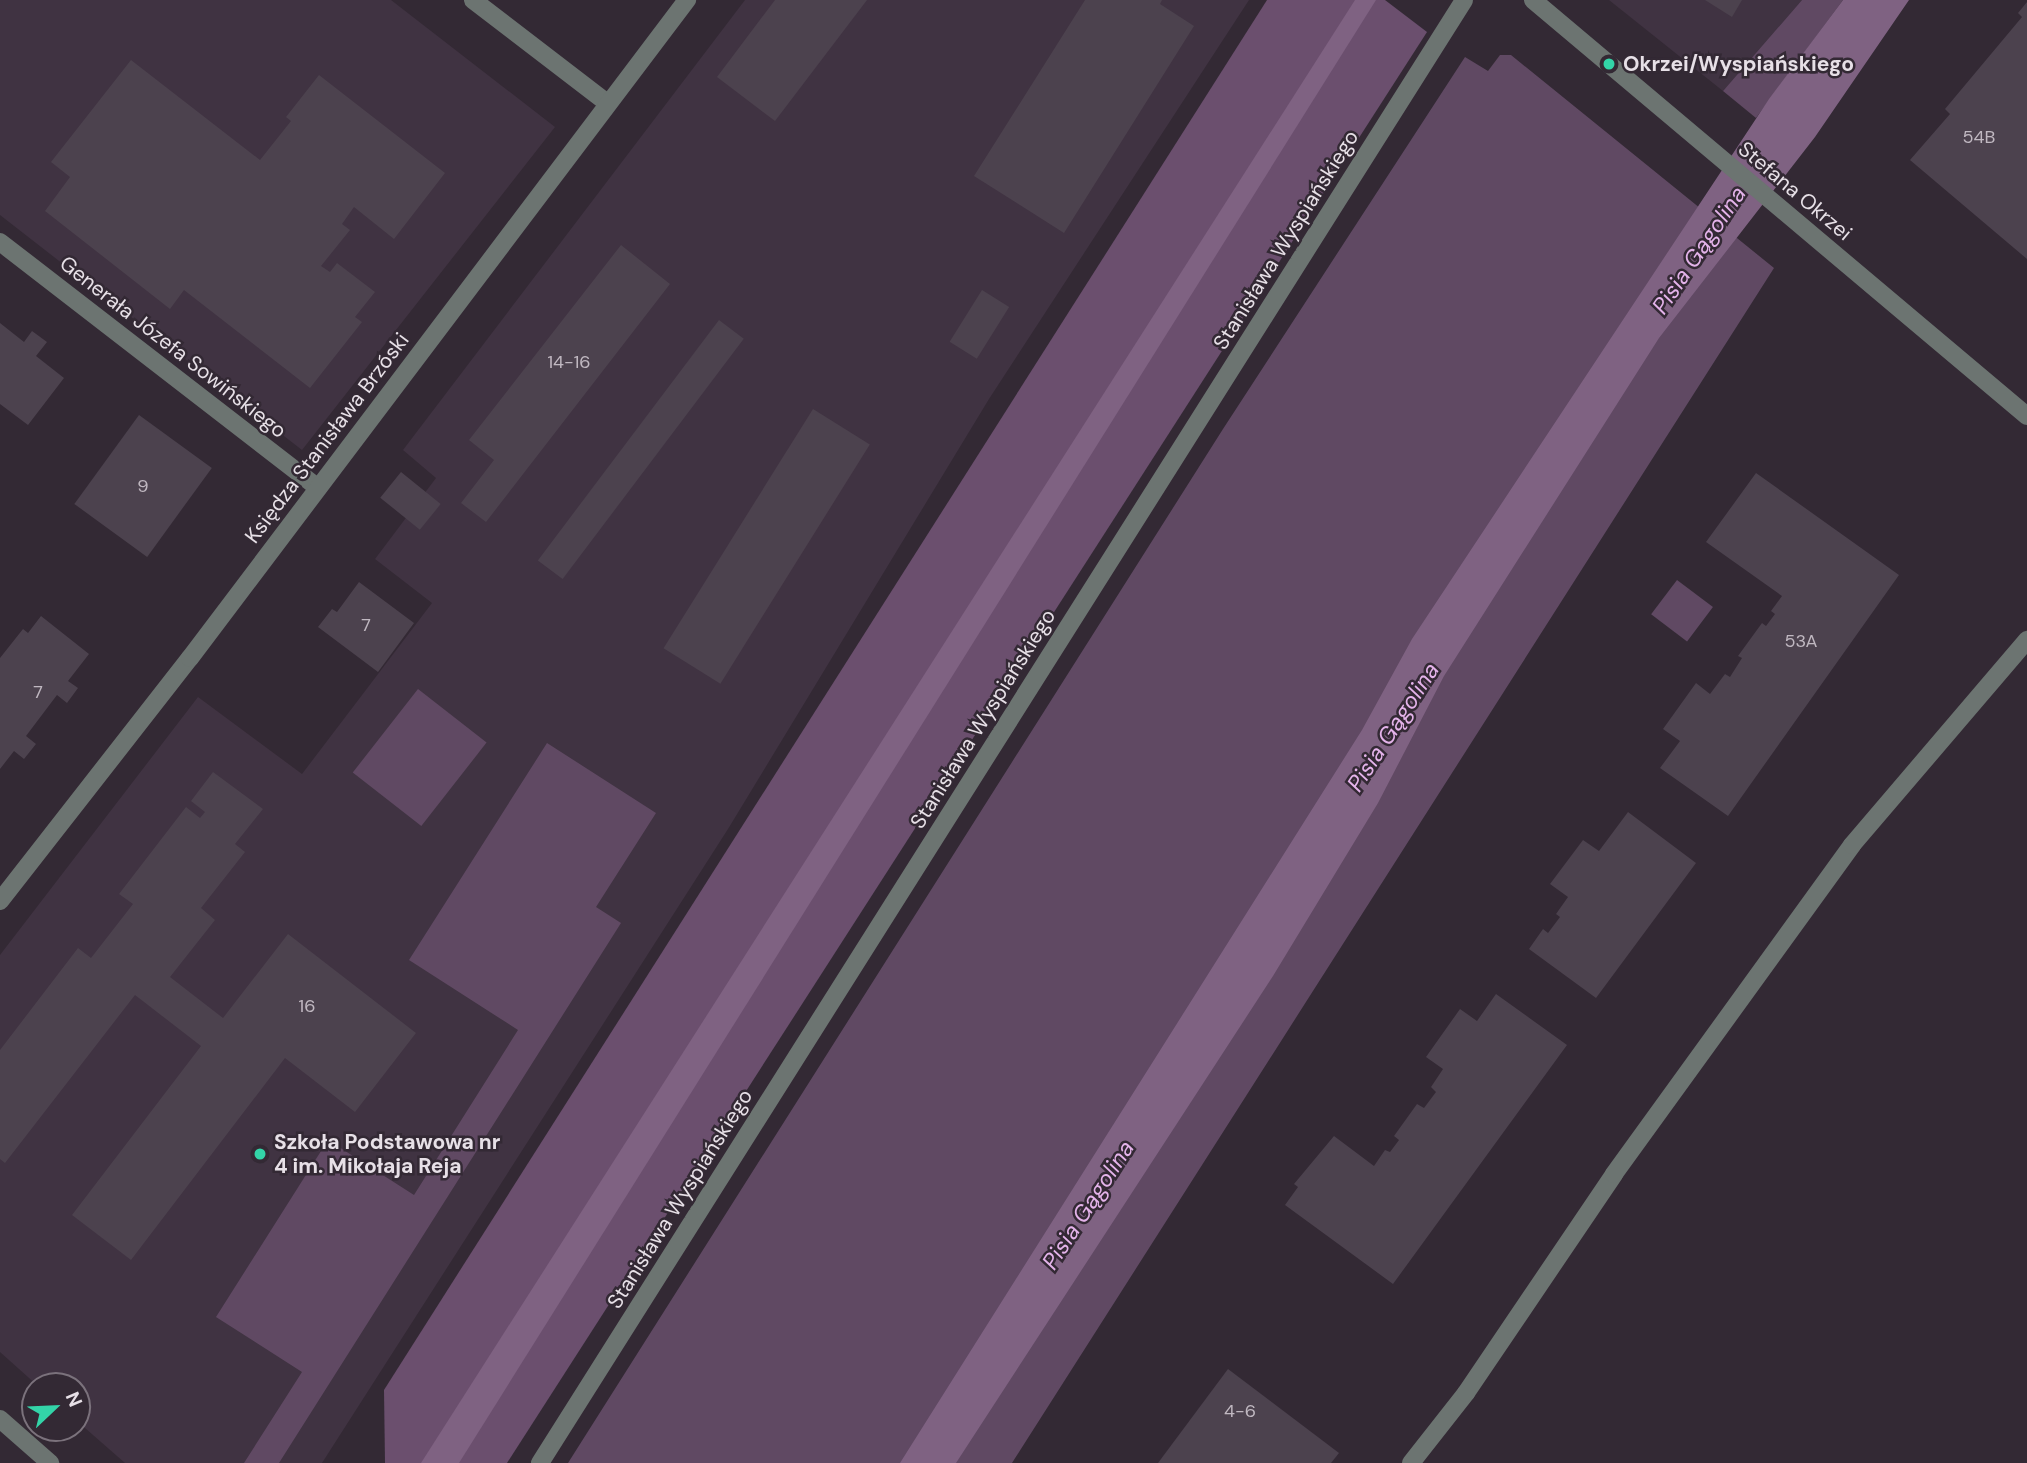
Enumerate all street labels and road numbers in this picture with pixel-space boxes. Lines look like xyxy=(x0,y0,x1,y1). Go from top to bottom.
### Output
street label: Stanisława Wyspiańskiego xyxy=(1208,126,1364,354)
street label: Stefana Okrzei xyxy=(1733,136,1857,246)
street label: Generała Józefa Sowińskiego xyxy=(55,251,291,443)
street label: Księdza Stanisława Brzóski xyxy=(240,328,414,548)
street label: Stanisława Wyspiańskiego xyxy=(905,605,1061,833)
street label: Stanisława Wyspiańskiego xyxy=(602,1085,758,1313)

